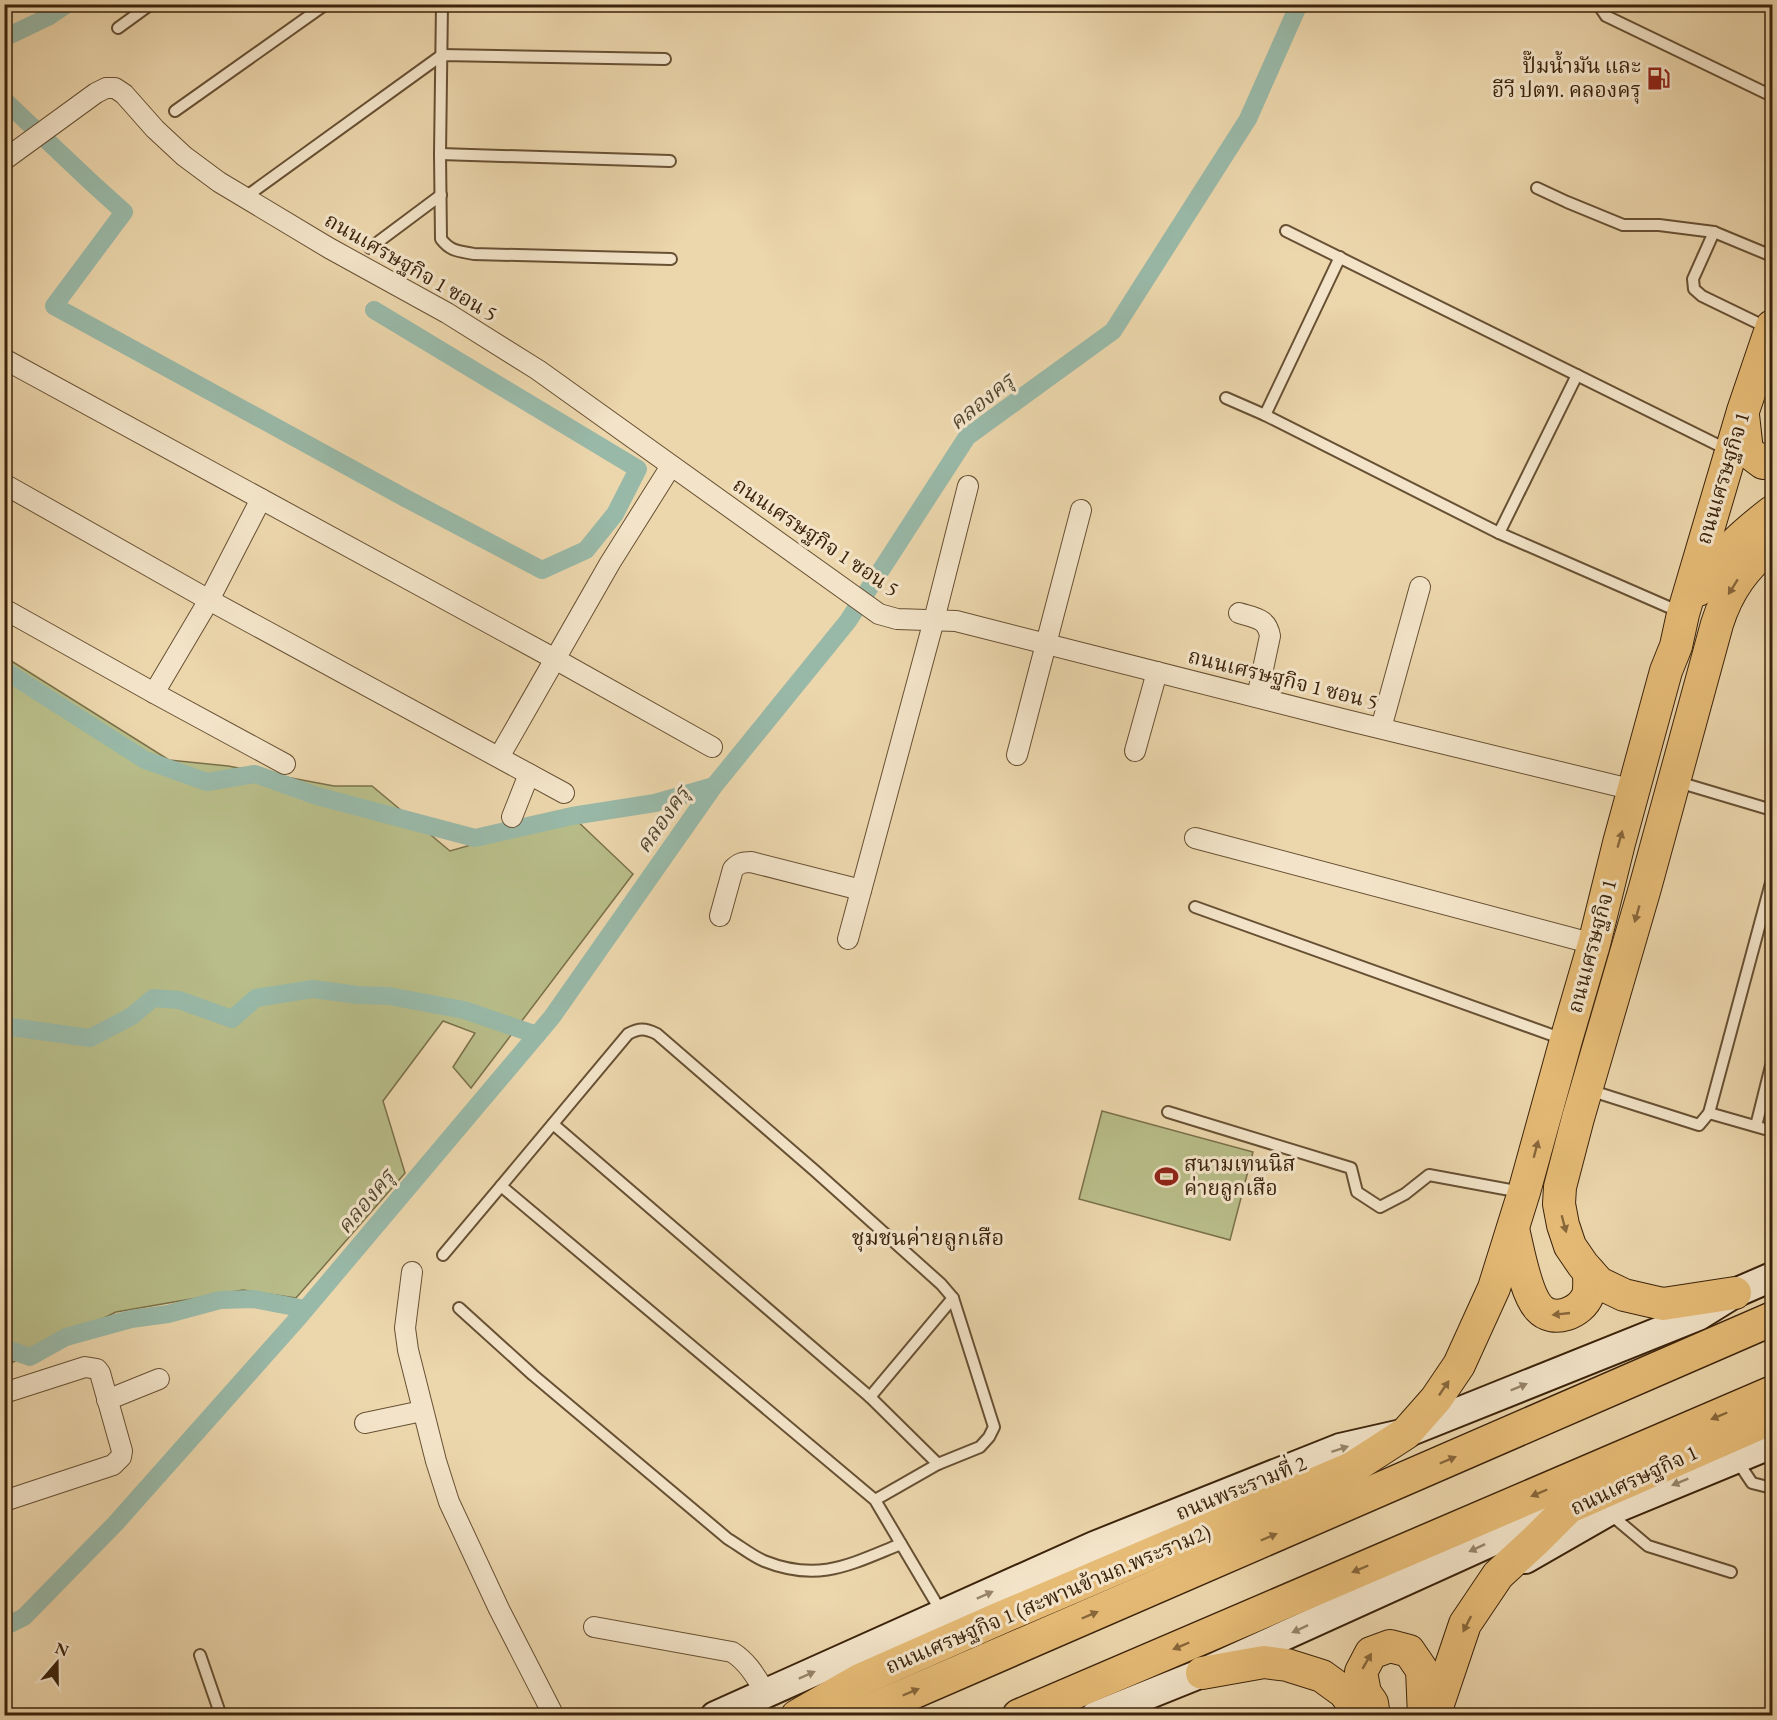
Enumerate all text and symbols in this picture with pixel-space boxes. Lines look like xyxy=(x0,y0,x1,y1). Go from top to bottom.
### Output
place label: ปั๊มน้ำมัน และ อีวี ปตท. คลองครุ xyxy=(1492,50,1641,104)
fuel station icon: ปั๊มน้ำมัน และ อีวี ปตท. คลองครุ xyxy=(1646,65,1672,91)
street label: ถนนเศรษฐกิจ 1 ซอน 5 xyxy=(320,206,502,327)
water label: คลองครุ xyxy=(943,365,1021,437)
street label: ถนนเศรษฐกิจ 1 xyxy=(1690,408,1756,548)
street label: ถนนเศรษฐกิจ 1 ซอน 5 xyxy=(728,471,905,602)
one-way arrow xyxy=(1728,579,1739,595)
street label: ถนนเศรษฐกิจ 1 ซอน 5 xyxy=(1185,642,1381,715)
water label: คลองครุ xyxy=(629,778,697,859)
one-way arrow xyxy=(1616,830,1626,848)
street label: ถนนเศรษฐกิจ 1 xyxy=(1561,876,1622,1016)
one-way arrow xyxy=(1632,905,1641,923)
one-way arrow xyxy=(1532,1139,1541,1157)
place label: สนามเทนนิส ค่ายลูกเสือ xyxy=(1184,1150,1296,1201)
water label: คลองครุ xyxy=(330,1161,402,1240)
sports icon: สนามเทนนิส ค่ายลูกเสือ xyxy=(1153,1163,1179,1189)
one-way arrow xyxy=(1559,1215,1569,1233)
district label: ชุมชนค่ายลูกเสือ xyxy=(852,1223,1004,1252)
one-way arrow xyxy=(1552,1309,1571,1318)
one-way arrow xyxy=(1438,1380,1449,1396)
one-way arrow xyxy=(1510,1382,1528,1391)
one-way arrow xyxy=(1709,1411,1727,1421)
street label: ถนนเศรษฐกิจ 1 xyxy=(1566,1438,1702,1521)
one-way arrow xyxy=(1331,1444,1349,1453)
street label: ถนนพระรามที่ 2 xyxy=(1171,1447,1310,1526)
one-way arrow xyxy=(1440,1455,1458,1465)
one-way arrow xyxy=(1670,1477,1688,1487)
one-way arrow xyxy=(1530,1488,1548,1498)
street label: ถนนเศรษฐกิจ 1 (สะพานข้ามถ.พระราม2) xyxy=(881,1518,1215,1680)
one-way arrow xyxy=(1261,1532,1279,1542)
one-way arrow xyxy=(1468,1543,1486,1553)
one-way arrow xyxy=(1351,1565,1369,1575)
one-way arrow xyxy=(976,1590,994,1600)
one-way arrow xyxy=(1082,1610,1100,1620)
one-way arrow xyxy=(1462,1615,1471,1632)
one-way arrow xyxy=(1291,1624,1308,1633)
north arrow xyxy=(27,1633,87,1693)
text: N xyxy=(52,1637,72,1661)
one-way arrow xyxy=(1172,1642,1190,1651)
one-way arrow xyxy=(1362,1653,1373,1669)
one-way arrow xyxy=(798,1670,815,1679)
one-way arrow xyxy=(903,1687,921,1697)

